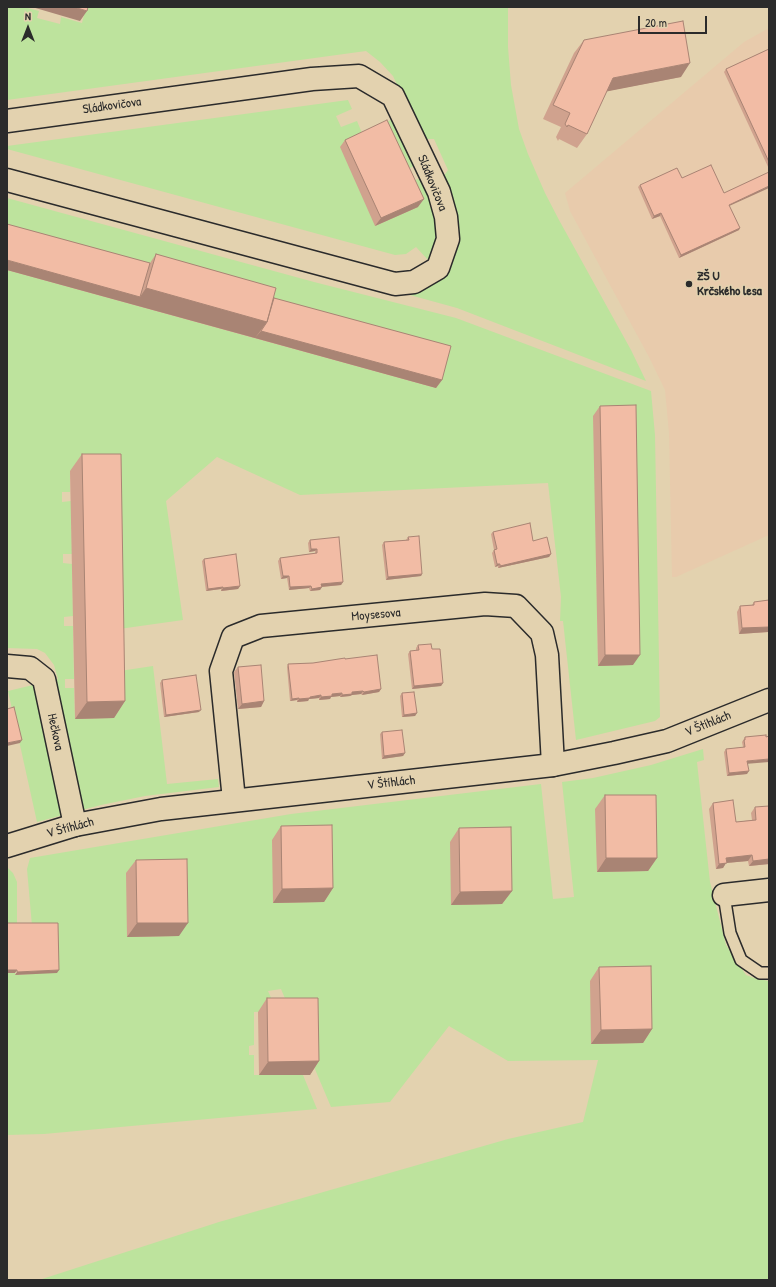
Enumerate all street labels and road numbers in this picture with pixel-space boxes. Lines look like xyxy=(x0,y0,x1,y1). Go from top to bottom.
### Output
street label: Sládkovičova xyxy=(82,94,142,118)
street label: Sládkovičova xyxy=(414,153,450,213)
street label: Moysesova xyxy=(351,605,401,625)
street label: V Štíhlách xyxy=(683,708,733,740)
street label: Hečkova xyxy=(43,712,67,752)
street label: V Štíhlách xyxy=(366,773,416,793)
street label: V Štíhlách xyxy=(45,814,95,842)

